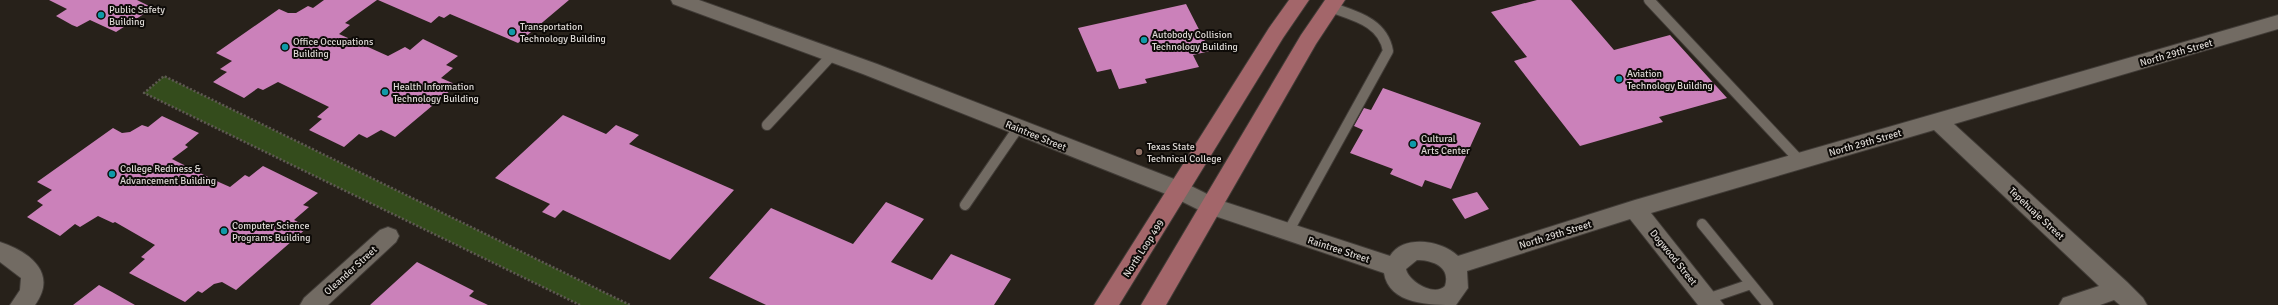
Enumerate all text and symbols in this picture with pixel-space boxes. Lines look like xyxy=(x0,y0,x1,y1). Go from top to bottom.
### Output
place label: Public Safety Building xyxy=(109,4,165,28)
marker: Public Safety Building xyxy=(96,10,106,20)
place label: Transportation Technology Building xyxy=(520,21,606,45)
marker: Transportation Technology Building xyxy=(507,27,517,37)
place label: Autobody Collision Technology Building xyxy=(1152,29,1238,53)
marker: Autobody Collision Technology Building xyxy=(1139,35,1149,45)
place label: Office Occupations Building xyxy=(293,36,374,60)
street label: North 29th Street xyxy=(2139,37,2214,69)
marker: Office Occupations Building xyxy=(280,42,290,52)
place label: Aviation Technology Building xyxy=(1627,68,1713,92)
marker: Aviation Technology Building xyxy=(1614,74,1624,84)
place label: Health Information Technology Building xyxy=(393,81,479,105)
marker: Health Information Technology Building xyxy=(380,87,390,97)
street label: Raintree Street xyxy=(1003,118,1068,154)
street label: North 29th Street xyxy=(1828,127,1903,159)
place label: Cultural Arts Center xyxy=(1421,133,1470,157)
marker: Cultural Arts Center xyxy=(1408,139,1418,149)
place label: Texas State Technical College xyxy=(1147,141,1221,165)
marker: Texas State Technical College xyxy=(1134,147,1144,157)
place label: College Rediness & Advancement Building xyxy=(120,163,216,187)
marker: College Rediness & Advancement Building xyxy=(107,169,117,179)
street label: Tepehuaje Street xyxy=(2006,185,2067,243)
street label: North Loop 499 xyxy=(1121,218,1167,280)
street label: North 29th Street xyxy=(1518,218,1593,252)
place label: Computer Science Programs Building xyxy=(232,220,311,244)
marker: Computer Science Programs Building xyxy=(219,226,229,236)
street label: Dogwood Street xyxy=(1647,227,1700,288)
street label: Raintree Street xyxy=(1306,234,1372,266)
street label: Oleander Street xyxy=(322,243,380,298)

